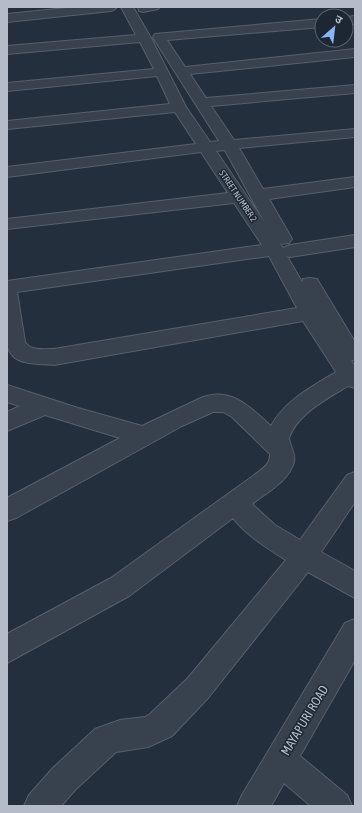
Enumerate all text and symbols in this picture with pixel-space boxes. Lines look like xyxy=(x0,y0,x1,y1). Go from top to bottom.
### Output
north arrow xyxy=(314,8,354,48)
text: उ xyxy=(333,12,345,26)
street label: STREET NUMBER 2 xyxy=(217,168,259,224)
street label: MAYAPURI ROAD xyxy=(278,682,331,758)

